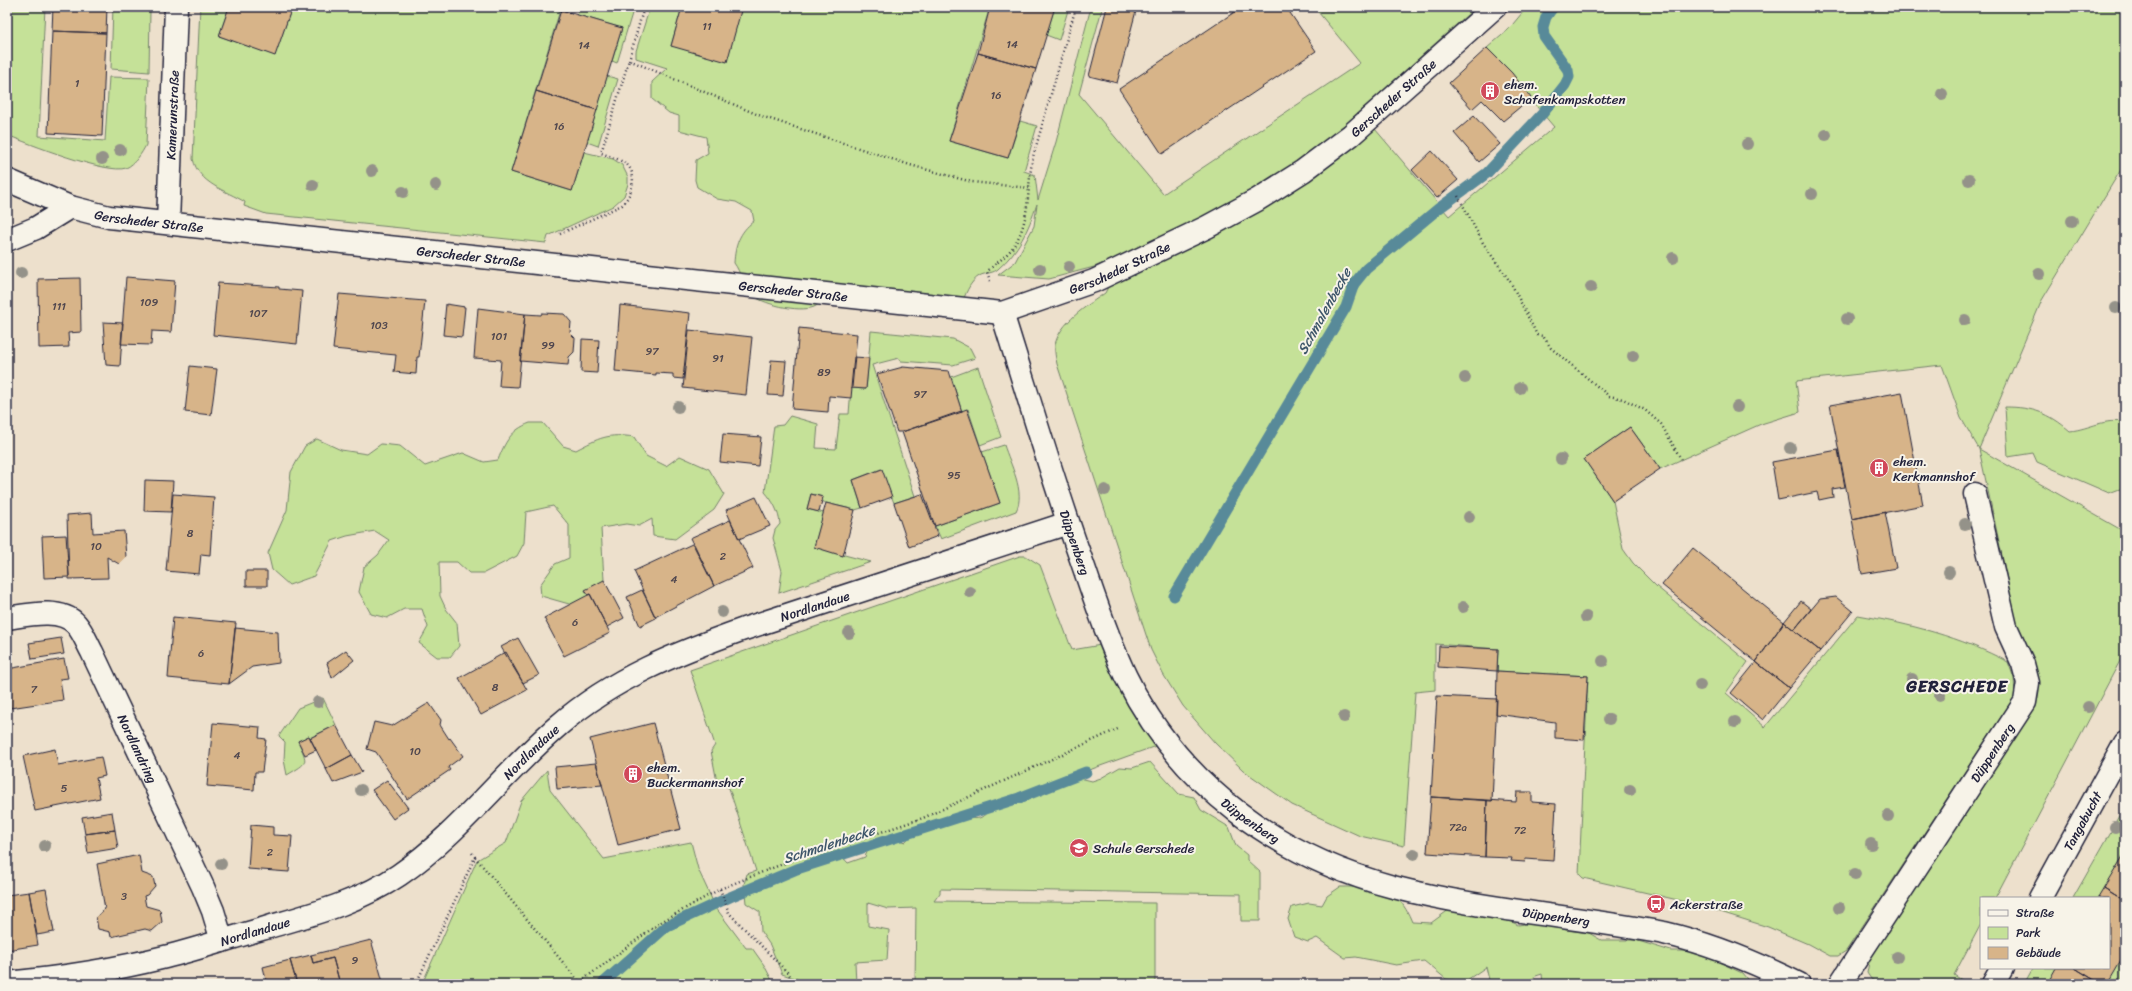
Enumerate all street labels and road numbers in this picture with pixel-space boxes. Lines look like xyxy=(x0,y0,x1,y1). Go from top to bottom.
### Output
street label: Gerscheder Straße xyxy=(1345,53,1442,143)
street label: Kamerunstraße xyxy=(159,70,186,160)
street label: Gerscheder Straße xyxy=(92,203,205,239)
street label: Gerscheder Straße xyxy=(1066,235,1175,301)
street label: Gerscheder Straße xyxy=(415,239,527,274)
street label: Gerscheder Straße xyxy=(738,274,849,308)
street label: Düppenberg xyxy=(1053,507,1097,579)
street label: Nordlandaue xyxy=(777,584,853,628)
street label: Nordlandring xyxy=(111,710,164,788)
street label: Nordlandaue xyxy=(497,718,565,785)
street label: Düppenberg xyxy=(1964,718,2021,787)
street label: Tangabucht xyxy=(2057,786,2109,855)
street label: Düppenberg xyxy=(1216,792,1285,850)
street label: Düppenberg xyxy=(1521,901,1592,933)
street label: Nordlandaue xyxy=(217,910,293,953)

